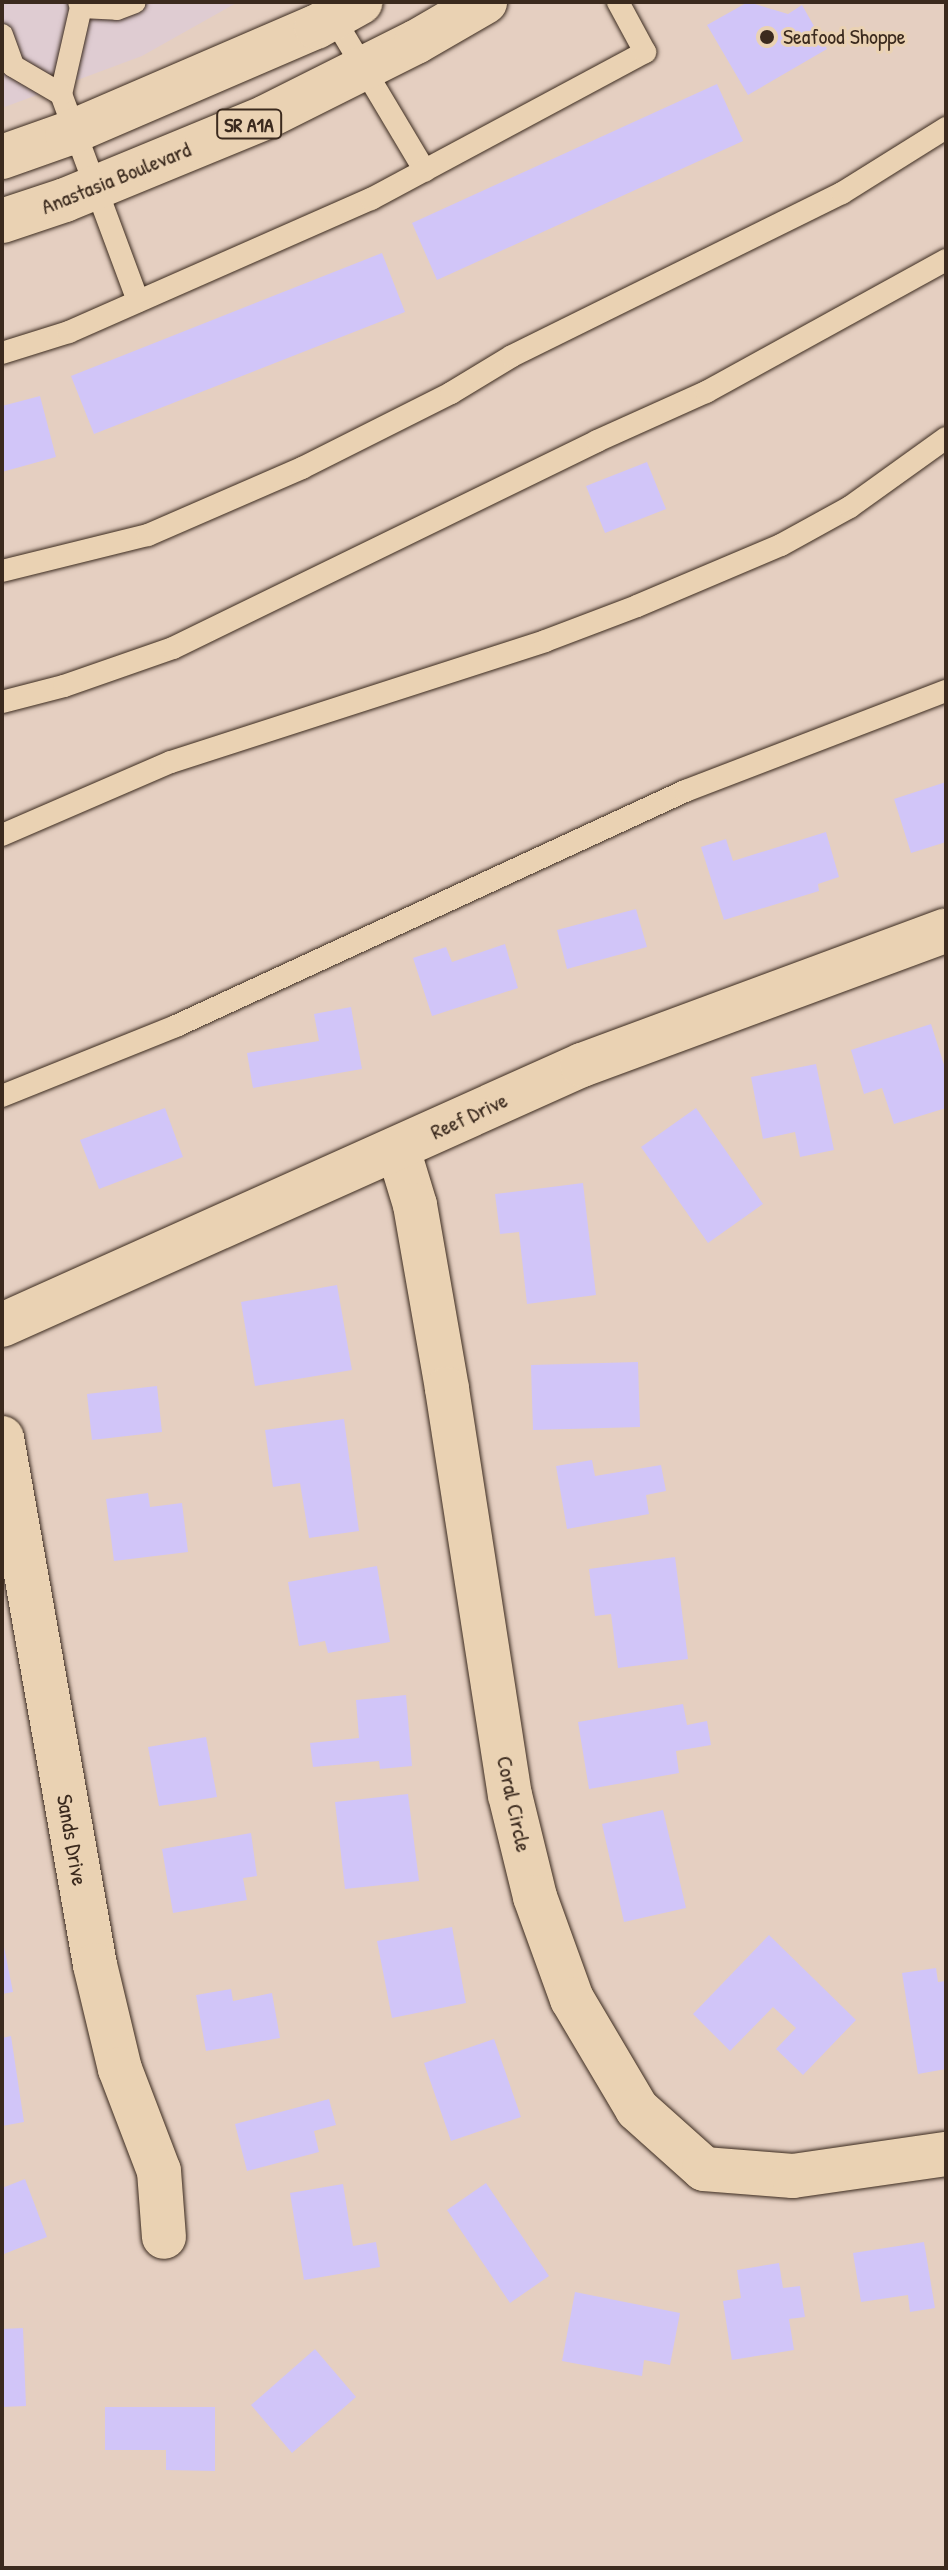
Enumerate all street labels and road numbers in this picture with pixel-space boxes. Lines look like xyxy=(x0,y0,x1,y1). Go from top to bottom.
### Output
road number: SR A1A xyxy=(215,108,283,140)
street label: Anastasia Boulevard xyxy=(37,136,195,220)
street label: Reef Drive xyxy=(426,1087,512,1145)
street label: Coral Circle xyxy=(491,1754,537,1854)
street label: Sands Drive xyxy=(51,1792,93,1888)

